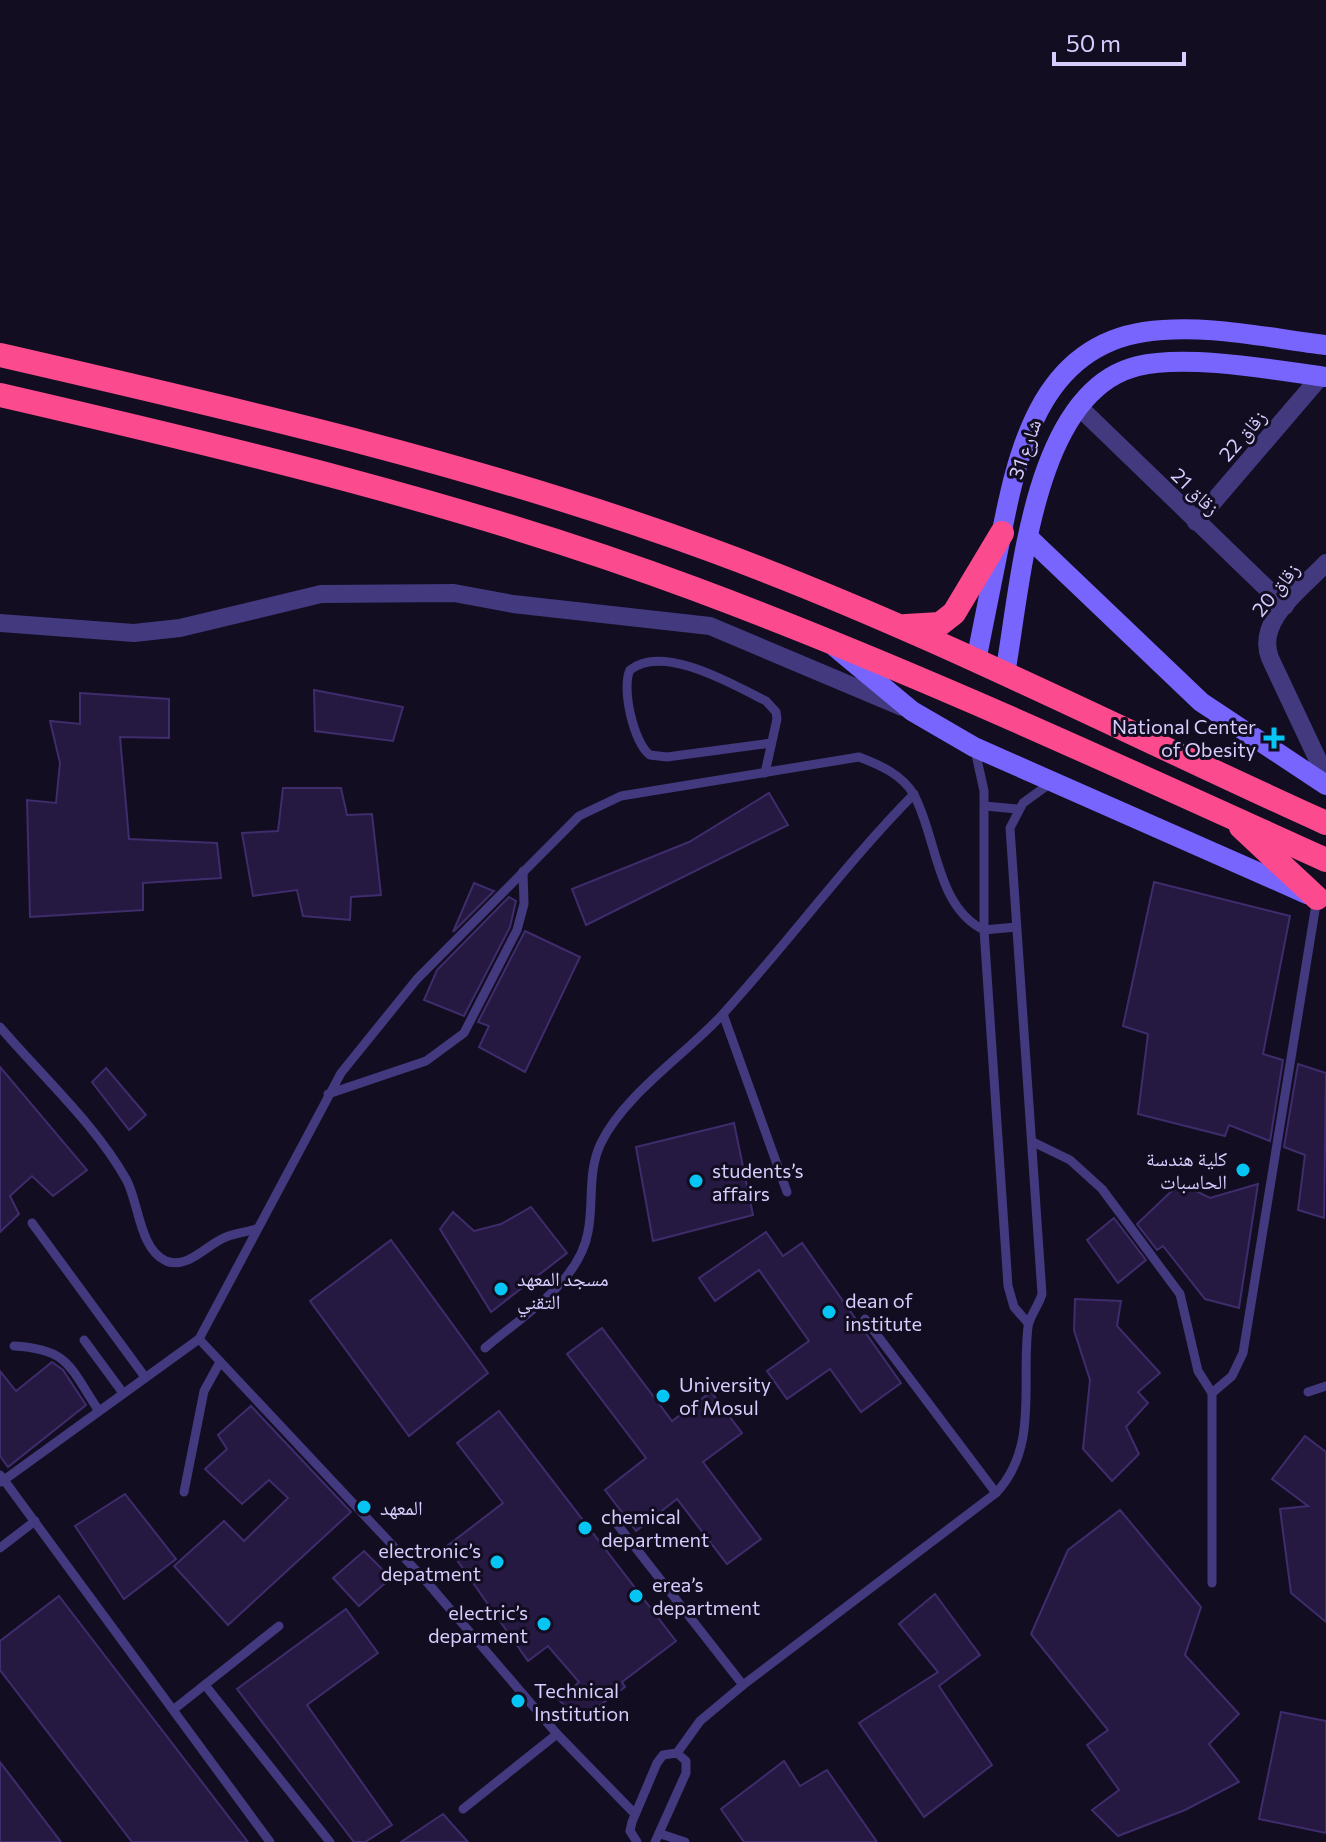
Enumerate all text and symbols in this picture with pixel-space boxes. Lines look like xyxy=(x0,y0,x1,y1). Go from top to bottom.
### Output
scale bar xyxy=(1054,16,1184,66)
text: 50 m xyxy=(1066,28,1121,57)
street label: زقاق 22 xyxy=(1213,404,1272,466)
street label: شارع 31 xyxy=(1003,416,1047,483)
street label: زقاق 21 xyxy=(1166,462,1225,520)
street label: زقاق 20 xyxy=(1246,557,1305,621)
place label: National Center of Obesity xyxy=(1112,714,1256,761)
marker: National Center of Obesity xyxy=(1263,727,1285,749)
place label: كلية هندسة الحاسبات xyxy=(1146,1146,1227,1194)
place label: students’s affairs xyxy=(712,1158,804,1205)
marker: كلية هندسة الحاسبات xyxy=(1234,1161,1252,1179)
marker: students’s affairs xyxy=(687,1172,705,1190)
place label: مسجد المعهد التقني xyxy=(517,1266,609,1318)
marker: مسجد المعهد التقني xyxy=(492,1280,510,1298)
place label: dean of institute xyxy=(845,1288,922,1335)
marker: dean of institute xyxy=(820,1303,838,1321)
place label: University of Mosul xyxy=(679,1372,771,1419)
marker: University of Mosul xyxy=(654,1387,672,1405)
place label: المعهد xyxy=(380,1495,423,1520)
marker: المعهد xyxy=(355,1498,373,1516)
place label: chemical department xyxy=(601,1504,709,1551)
marker: chemical department xyxy=(576,1519,594,1537)
place label: electronic’s depatment xyxy=(378,1538,481,1585)
marker: electronic’s depatment xyxy=(488,1553,506,1571)
place label: erea’s department xyxy=(652,1572,760,1619)
marker: erea’s department xyxy=(627,1587,645,1605)
place label: electric’s deparment xyxy=(428,1600,528,1647)
marker: electric’s deparment xyxy=(535,1615,553,1633)
place label: Technical Institution xyxy=(534,1678,630,1725)
marker: Technical Institution xyxy=(509,1692,527,1710)

